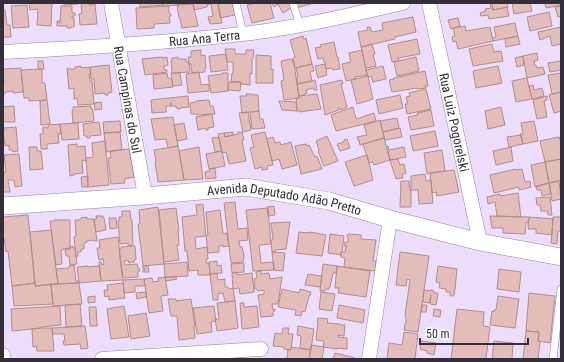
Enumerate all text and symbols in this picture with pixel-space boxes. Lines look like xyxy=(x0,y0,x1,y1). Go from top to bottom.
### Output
street label: Rua Ana Terra xyxy=(168,27,241,49)
street label: Rua Campinas do Sul xyxy=(111,45,145,154)
street label: Rua Luiz Pogorelski xyxy=(437,72,472,173)
street label: Avenida Deputado Adão Pretto xyxy=(206,179,363,218)
scale bar xyxy=(420,320,528,346)
text: 50 m xyxy=(426,327,450,341)

